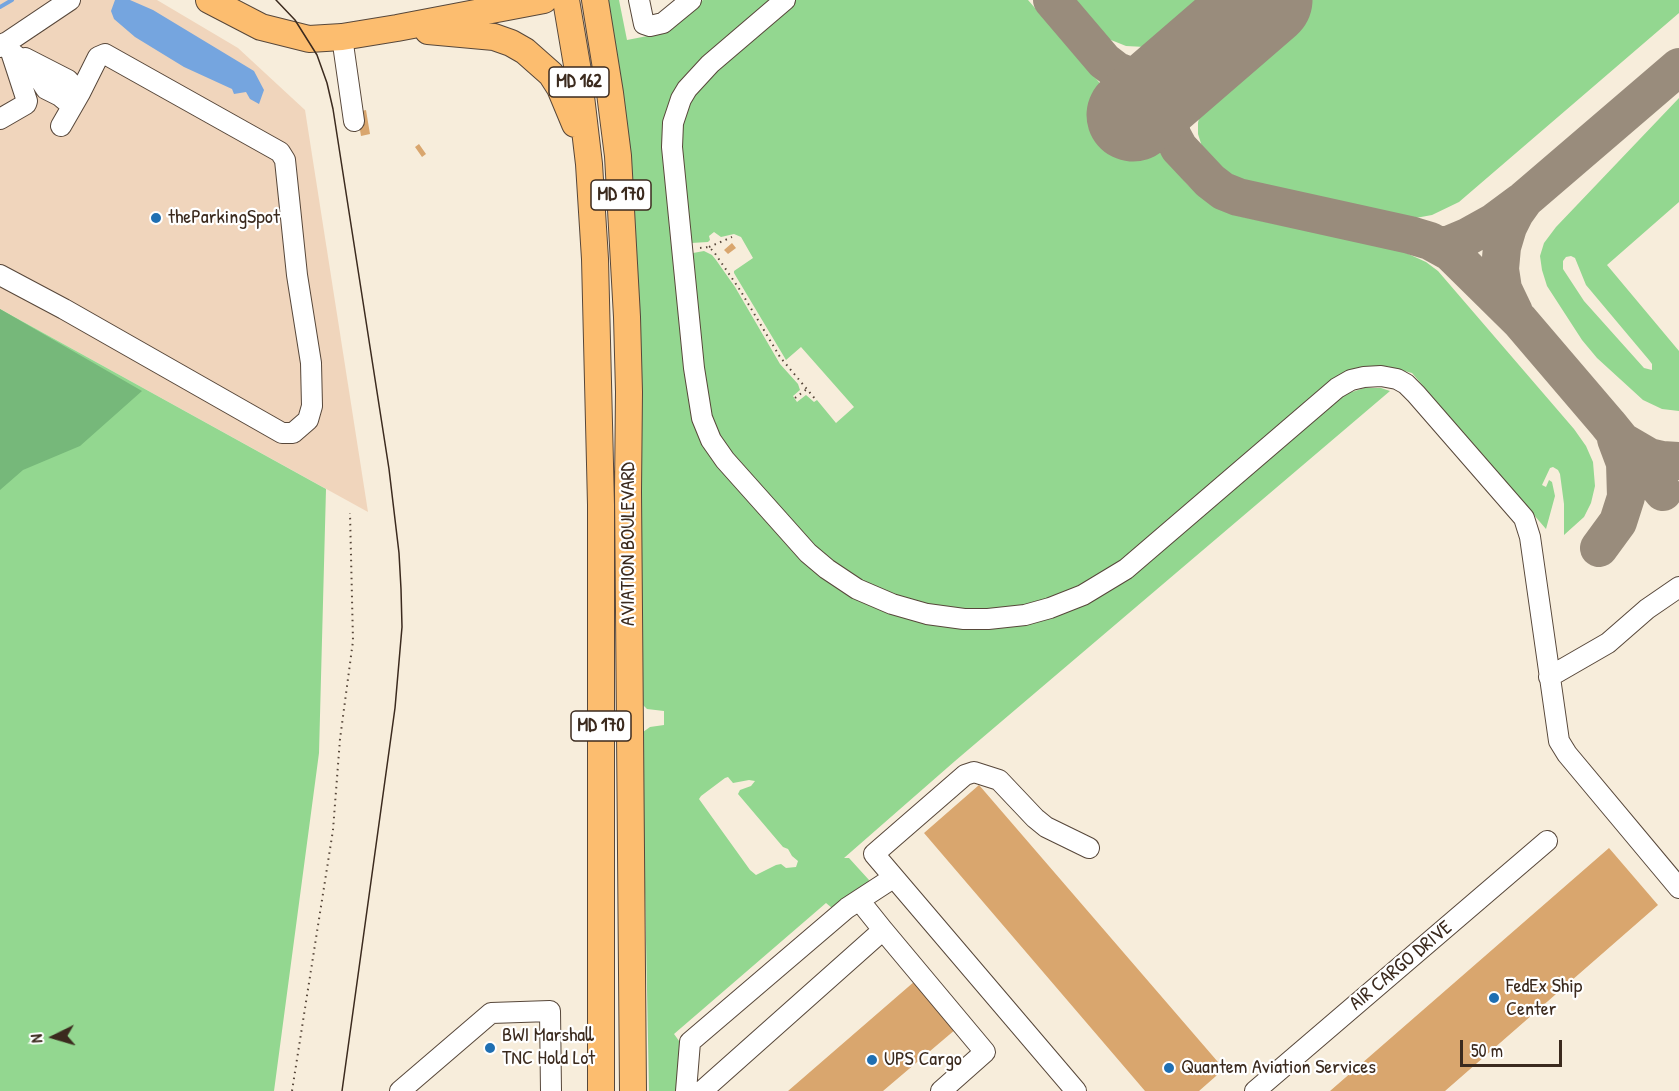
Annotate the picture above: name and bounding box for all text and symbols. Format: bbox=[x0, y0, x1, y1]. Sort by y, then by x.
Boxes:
road number: MD 162 bbox=[549, 67, 609, 97]
road number: MD 170 bbox=[591, 180, 651, 210]
place label: theParkingSpot bbox=[168, 206, 280, 230]
marker: theParkingSpot bbox=[149, 211, 163, 225]
street label: AVIATION BOULEVARD bbox=[617, 462, 641, 626]
road number: MD 170 bbox=[571, 711, 631, 741]
street label: AIR CARGO DRIVE bbox=[1345, 916, 1457, 1016]
place label: FedEx Ship Center bbox=[1506, 975, 1582, 1022]
marker: FedEx Ship Center bbox=[1487, 991, 1501, 1005]
north arrow bbox=[24, 1007, 84, 1067]
place label: BWI Marshall TNC Hold Lot bbox=[502, 1024, 595, 1071]
scale bar bbox=[1463, 1028, 1565, 1066]
text: N bbox=[25, 1033, 47, 1044]
text: 50 m bbox=[1471, 1038, 1503, 1063]
marker: BWI Marshall TNC Hold Lot bbox=[483, 1041, 497, 1055]
place label: UPS Cargo bbox=[884, 1048, 962, 1072]
marker: UPS Cargo bbox=[865, 1053, 879, 1067]
place label: Quantem Aviation Services bbox=[1181, 1056, 1376, 1080]
marker: Quantem Aviation Services bbox=[1162, 1061, 1176, 1075]

